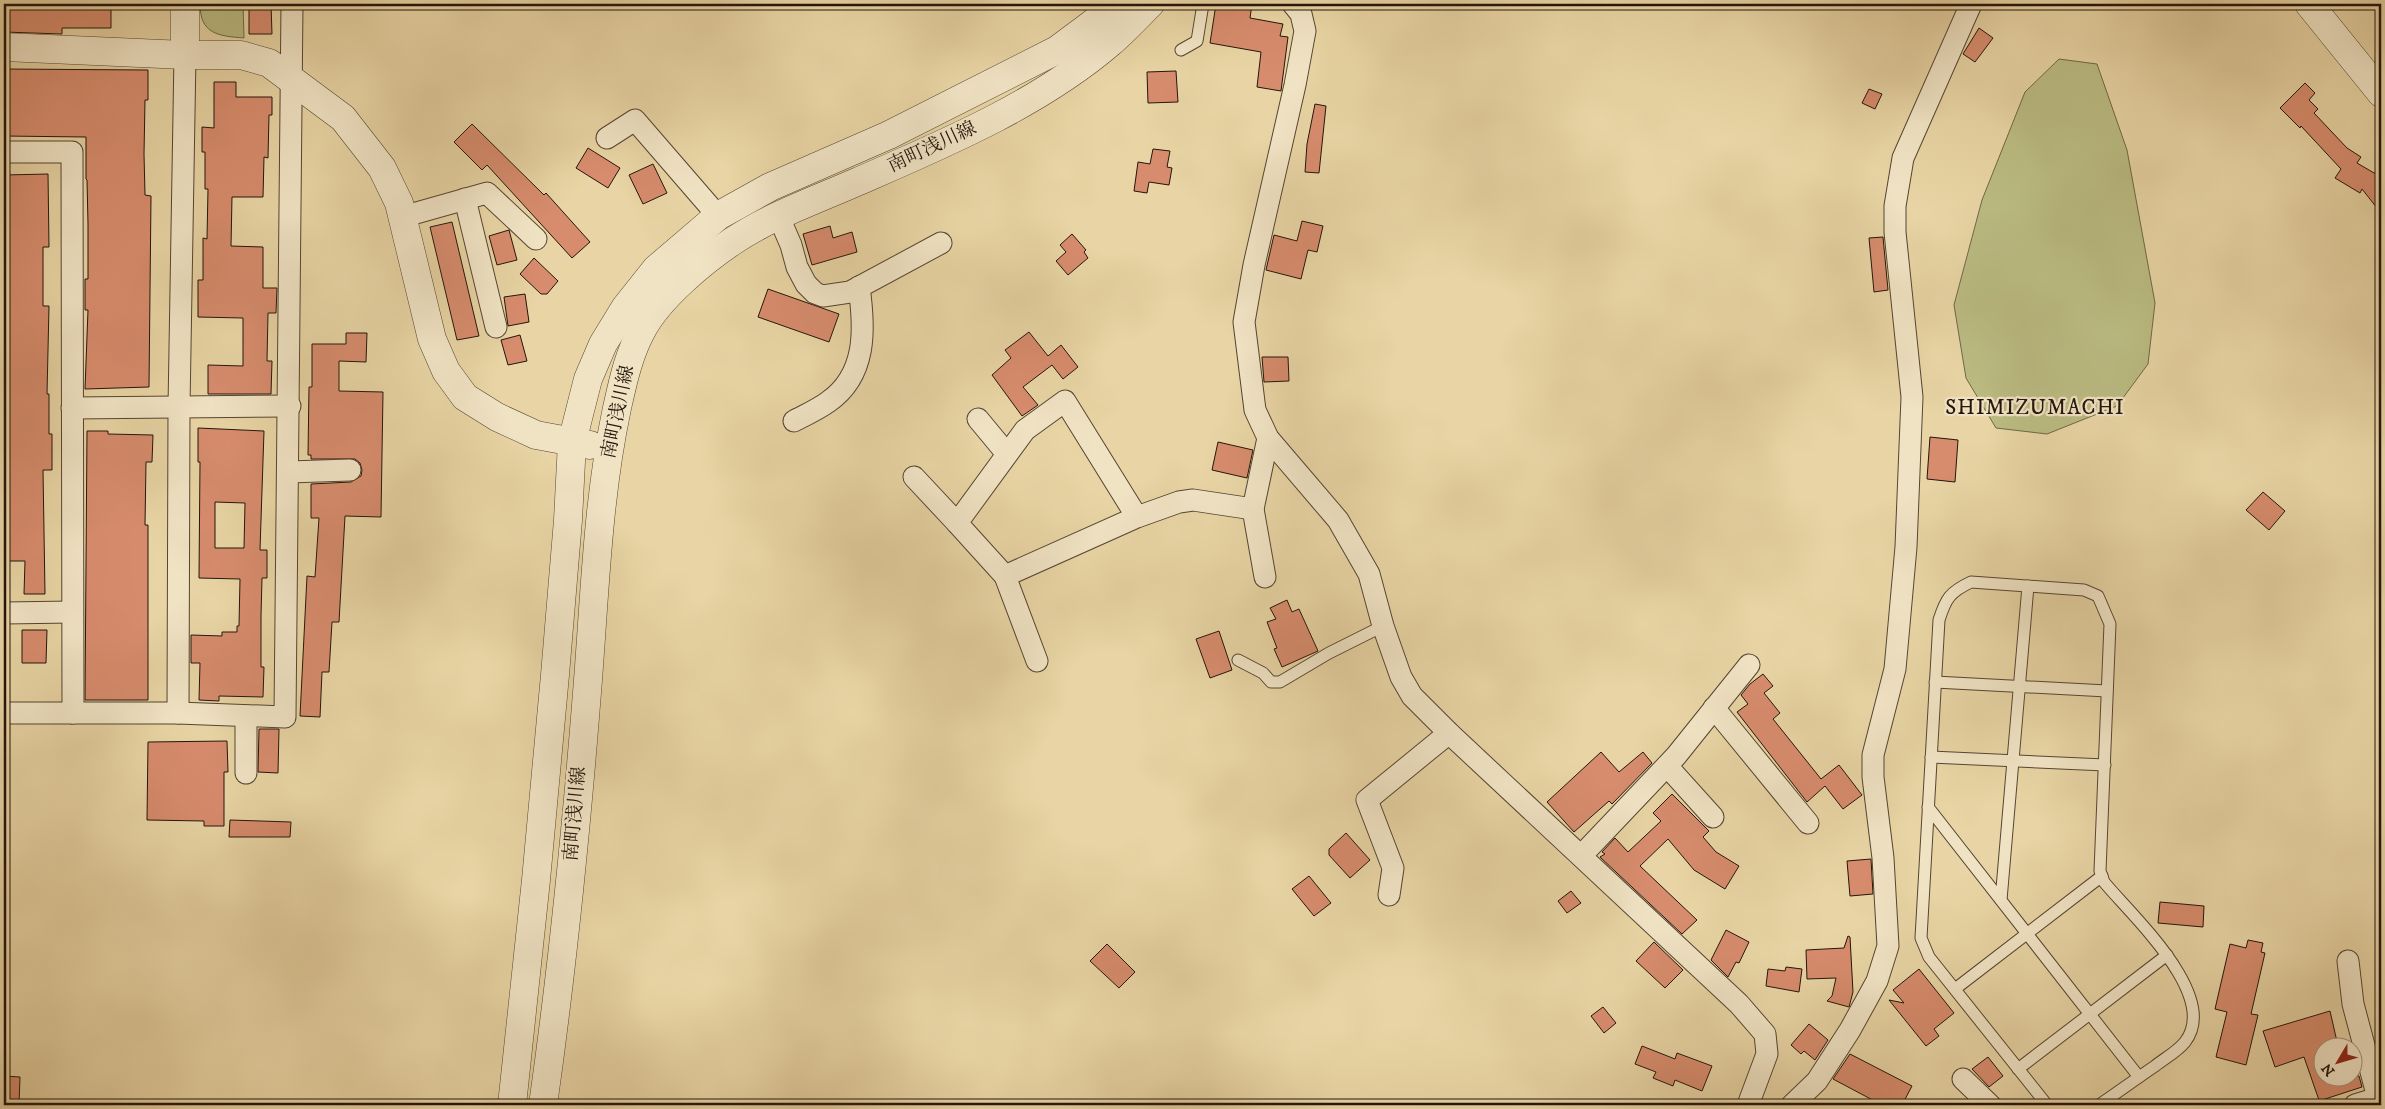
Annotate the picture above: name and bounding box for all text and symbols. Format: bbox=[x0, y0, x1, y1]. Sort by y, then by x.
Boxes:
street label: 南町浅川線 bbox=[884, 116, 980, 178]
street label: 南町浅川線 bbox=[597, 363, 639, 461]
district label: SHIMIZUMACHI bbox=[1945, 395, 2125, 421]
street label: 南町浅川線 bbox=[559, 766, 591, 862]
north arrow bbox=[2312, 1036, 2362, 1086]
text: N bbox=[2318, 1059, 2339, 1079]

